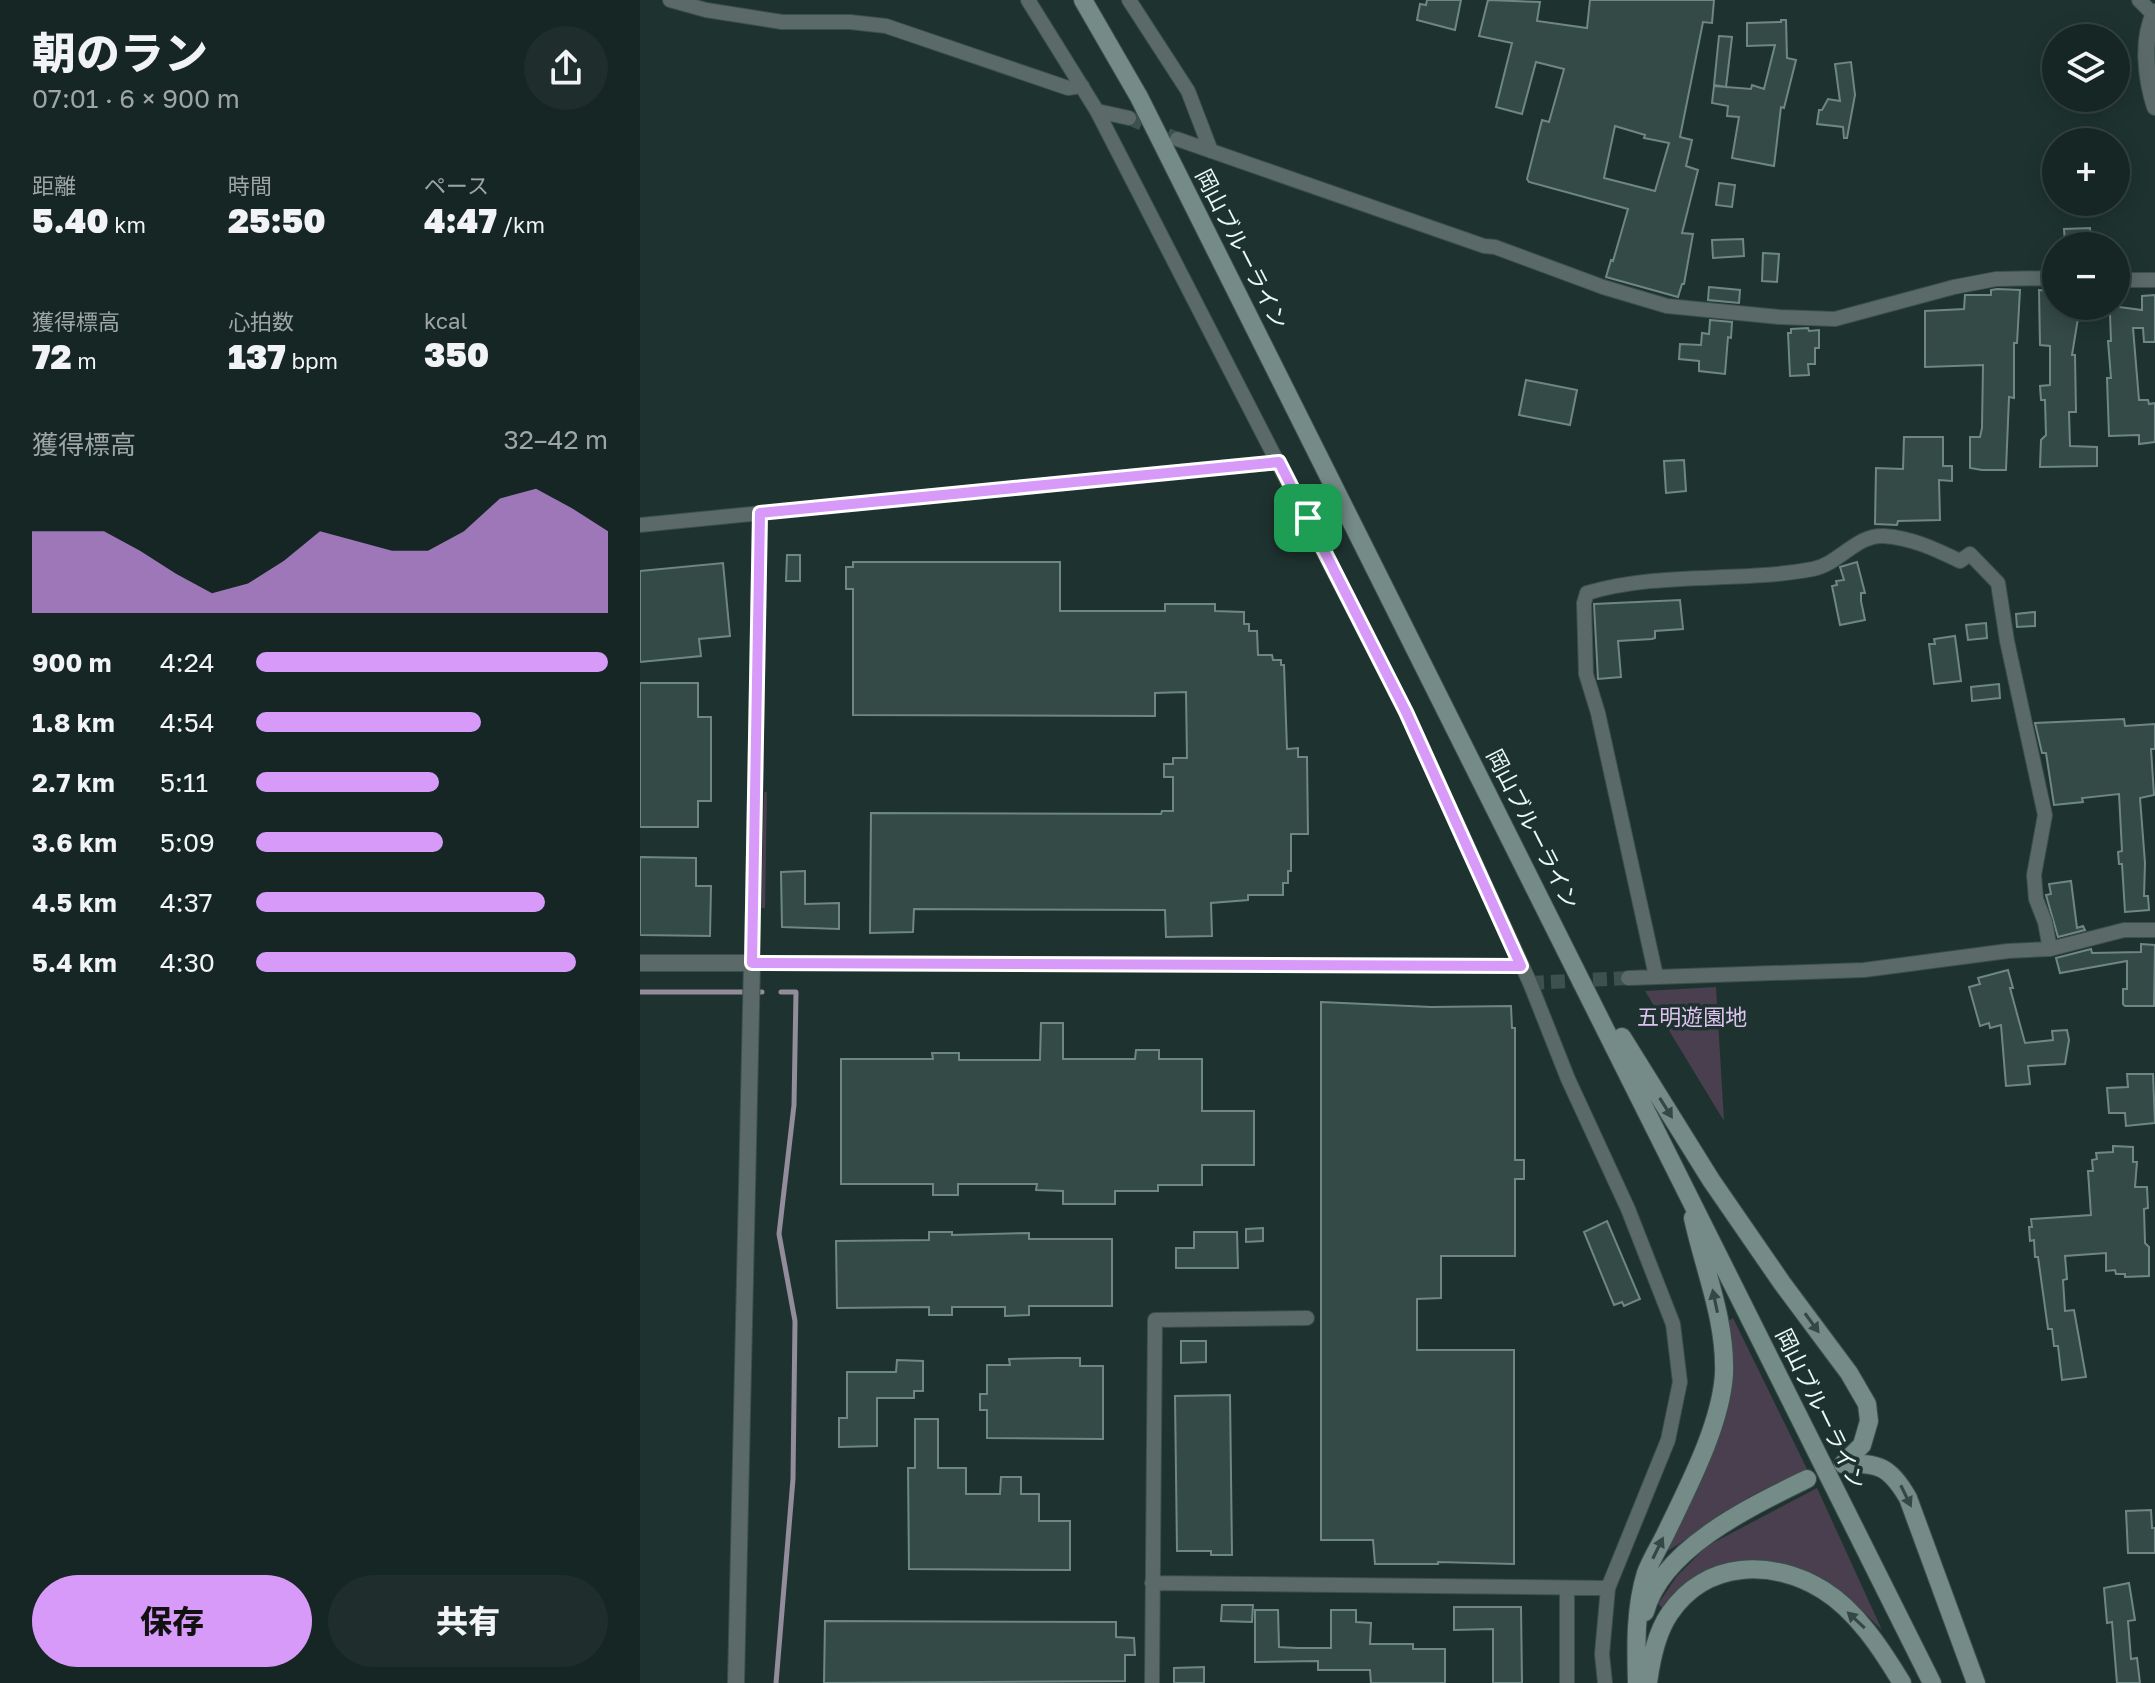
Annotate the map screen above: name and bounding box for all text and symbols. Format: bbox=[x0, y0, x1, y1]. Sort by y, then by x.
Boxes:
map controls bbox=[2042, 24, 2130, 320]
button: layers bbox=[2042, 24, 2130, 112]
text: 朝のラン bbox=[32, 26, 208, 79]
button: share bbox=[524, 26, 608, 110]
text: 07:01 · 6 × 900 m bbox=[32, 83, 240, 114]
button: + bbox=[2042, 128, 2130, 216]
street label: 岡山ブルーライン bbox=[1190, 164, 1294, 333]
text: 距離 bbox=[32, 172, 76, 199]
text: 時間 bbox=[228, 172, 272, 199]
text: ペース bbox=[424, 172, 489, 199]
text: 5.40 bbox=[32, 200, 109, 240]
text: 25:50 bbox=[228, 200, 326, 240]
text: 4:47 bbox=[424, 200, 497, 240]
text: km bbox=[109, 211, 146, 238]
text: /km bbox=[497, 211, 545, 238]
button: − bbox=[2042, 232, 2130, 320]
text: kcal bbox=[424, 307, 467, 334]
text: 獲得標高 bbox=[32, 308, 120, 335]
text: 心拍数 bbox=[228, 308, 294, 335]
text: 350 bbox=[424, 334, 489, 374]
text: 72 bbox=[32, 336, 72, 376]
text: 137 bbox=[228, 336, 286, 376]
text: m bbox=[72, 347, 97, 374]
text: bpm bbox=[286, 347, 338, 374]
text: 32–42 m bbox=[503, 424, 608, 455]
text: 獲得標高 bbox=[32, 429, 136, 460]
pin bbox=[1274, 484, 1342, 552]
icon: arrive bbox=[1286, 496, 1330, 540]
text: 900 m bbox=[32, 647, 112, 678]
text: 4:24 bbox=[160, 647, 215, 678]
text: 1.8 km bbox=[32, 707, 115, 738]
text: 4:54 bbox=[160, 707, 215, 738]
street label: 岡山ブルーライン bbox=[1481, 744, 1585, 913]
text: 2.7 km bbox=[32, 767, 115, 798]
text: 5:11 bbox=[160, 767, 208, 798]
text: 3.6 km bbox=[32, 827, 117, 858]
text: 5:09 bbox=[160, 827, 215, 858]
text: 4.5 km bbox=[32, 887, 117, 918]
text: 4:37 bbox=[160, 887, 213, 918]
text: 5.4 km bbox=[32, 947, 117, 978]
text: 4:30 bbox=[160, 947, 215, 978]
park label: 五明遊園地 bbox=[1637, 1003, 1747, 1030]
one-way arrow bbox=[1659, 1097, 1673, 1119]
one-way arrow bbox=[1708, 1289, 1721, 1314]
one-way arrow bbox=[1803, 1313, 1819, 1333]
street label: 岡山ブルーライン bbox=[1771, 1324, 1872, 1494]
one-way arrow bbox=[1899, 1485, 1913, 1508]
one-way arrow bbox=[1651, 1536, 1665, 1559]
button: 保存 bbox=[32, 1575, 312, 1667]
button: 共有 bbox=[328, 1575, 608, 1667]
one-way arrow bbox=[1847, 1612, 1866, 1630]

